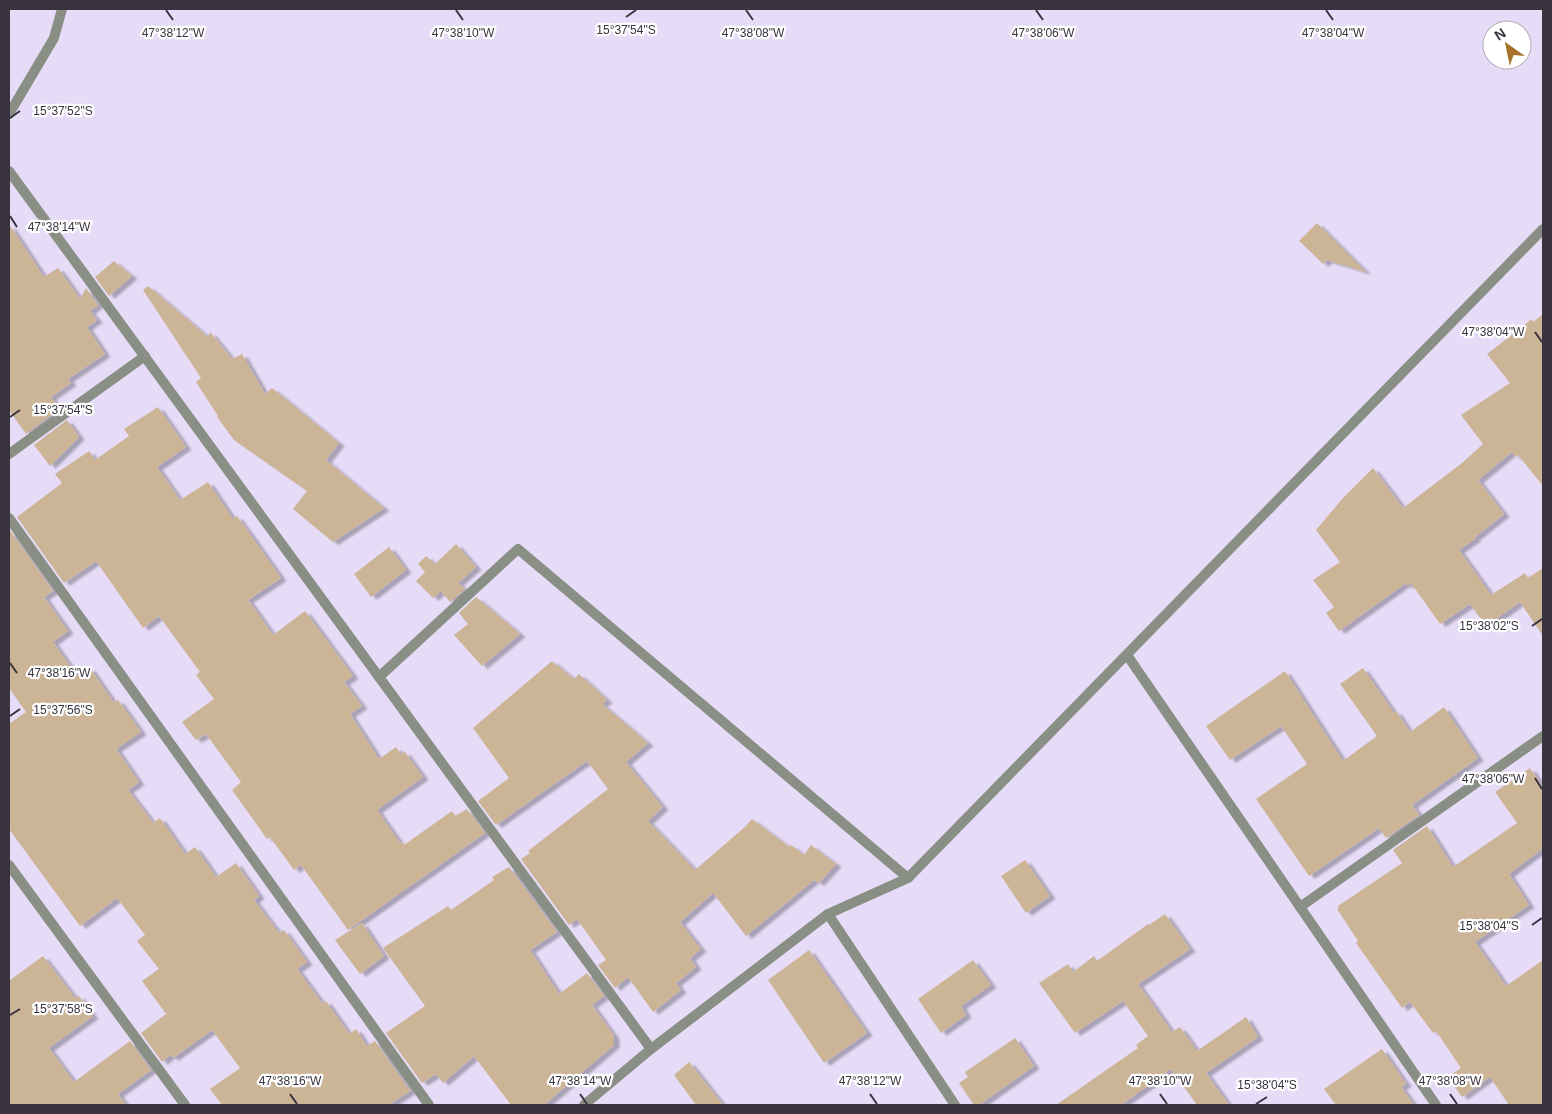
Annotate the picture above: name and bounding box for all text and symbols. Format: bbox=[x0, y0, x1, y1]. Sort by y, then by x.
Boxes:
north arrow bbox=[1482, 20, 1532, 70]
text: 15°37'54"S bbox=[596, 23, 656, 37]
text: N bbox=[1491, 25, 1509, 44]
text: 47°38'12"W bbox=[142, 26, 205, 40]
text: 47°38'10"W bbox=[432, 26, 495, 40]
text: 47°38'08"W bbox=[722, 26, 785, 40]
text: 47°38'06"W bbox=[1012, 26, 1075, 40]
text: 47°38'04"W bbox=[1302, 26, 1365, 40]
text: 15°37'52"S bbox=[33, 104, 93, 118]
text: 47°38'14"W bbox=[28, 220, 91, 234]
text: 47°38'04"W bbox=[1462, 325, 1525, 339]
text: 15°37'54"S bbox=[33, 403, 93, 417]
text: 15°38'02"S bbox=[1459, 619, 1519, 633]
text: 47°38'16"W bbox=[28, 666, 91, 680]
text: 15°37'56"S bbox=[33, 703, 93, 717]
text: 47°38'06"W bbox=[1462, 772, 1525, 786]
text: 15°38'04"S bbox=[1459, 919, 1519, 933]
text: 15°37'58"S bbox=[33, 1002, 93, 1016]
text: 47°38'16"W bbox=[259, 1074, 322, 1088]
text: 47°38'14"W bbox=[549, 1074, 612, 1088]
text: 47°38'12"W bbox=[839, 1074, 902, 1088]
text: 47°38'10"W bbox=[1129, 1074, 1192, 1088]
text: 47°38'08"W bbox=[1419, 1074, 1482, 1088]
text: 15°38'04"S bbox=[1237, 1078, 1297, 1092]

